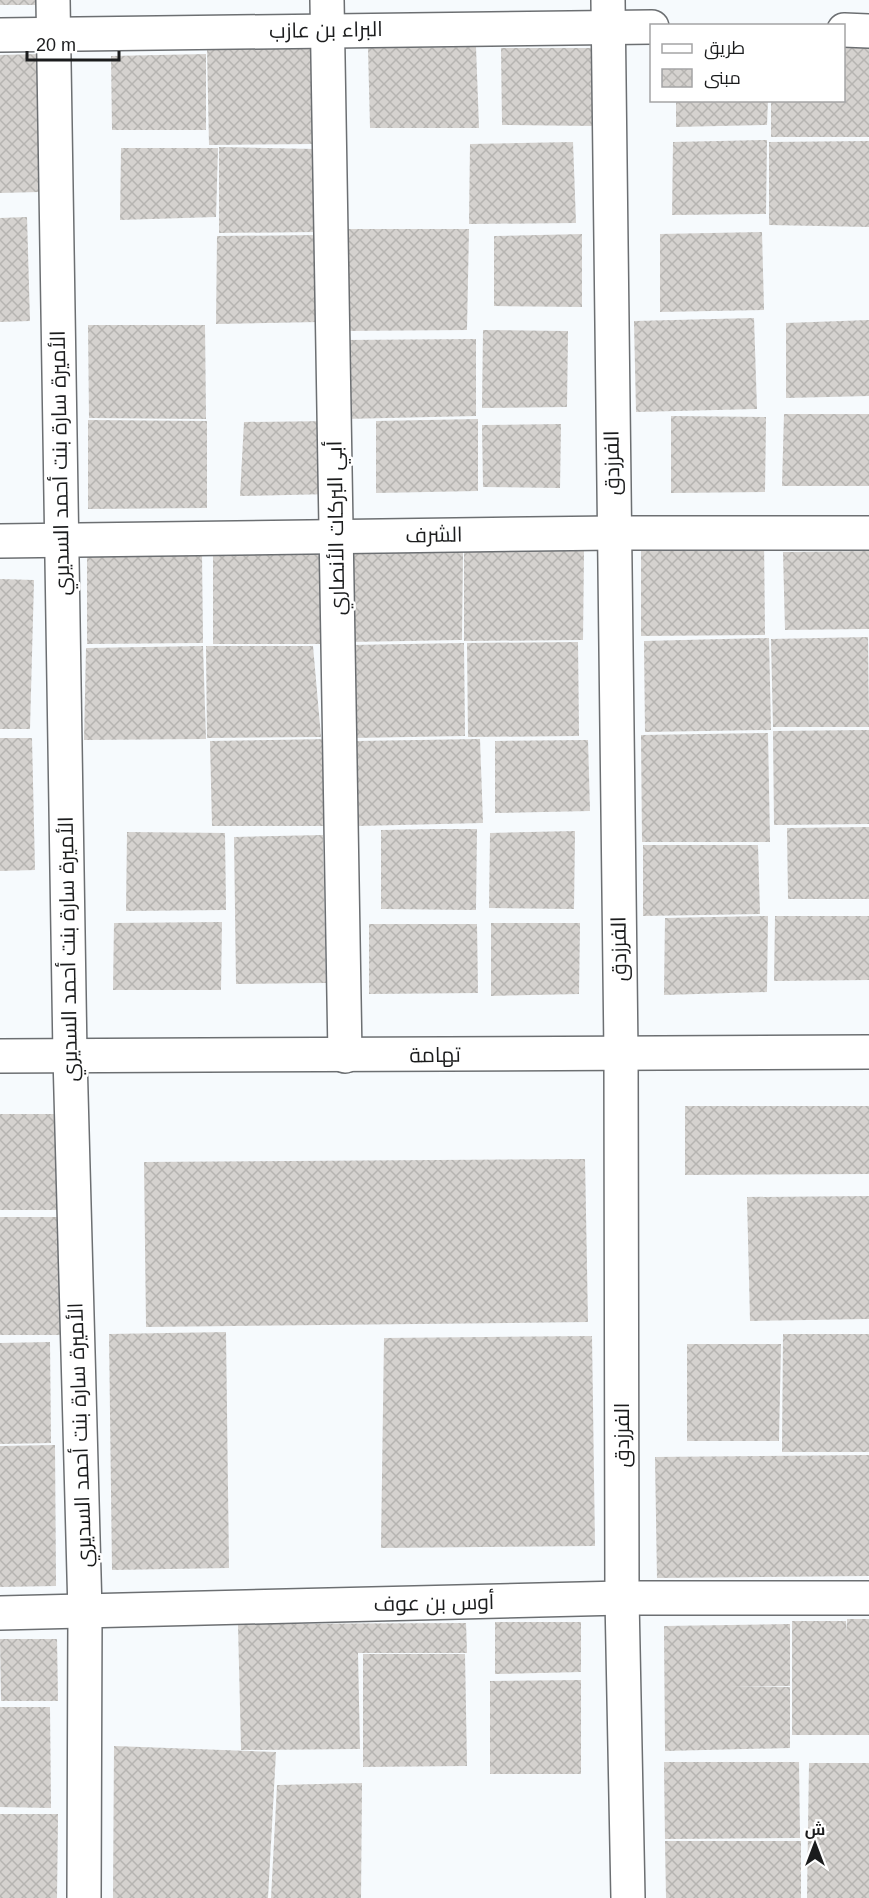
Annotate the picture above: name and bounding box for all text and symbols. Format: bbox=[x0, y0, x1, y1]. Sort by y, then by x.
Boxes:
street label: البراء بن عازب bbox=[269, 17, 383, 44]
scale bar bbox=[27, 24, 118, 62]
legend bbox=[650, 24, 845, 102]
text: 20 m bbox=[36, 35, 76, 55]
text: طريق bbox=[704, 38, 745, 60]
text: مبنى bbox=[704, 68, 741, 89]
street label: الأميرة سارة بنت أحمد السديري bbox=[45, 330, 78, 596]
street label: الفرزدق bbox=[599, 430, 626, 496]
street label: أبي البركات الأنصاري bbox=[321, 440, 354, 615]
street label: الشرف bbox=[405, 523, 463, 547]
street label: الأميرة سارة بنت أحمد السديري bbox=[53, 816, 86, 1082]
street label: الفرزدق bbox=[606, 916, 633, 982]
street label: تهامة bbox=[409, 1043, 461, 1068]
street label: الأميرة سارة بنت أحمد السديري bbox=[62, 1302, 101, 1568]
street label: الفرزدق bbox=[610, 1403, 635, 1467]
street label: أوس بن عوف bbox=[373, 1589, 495, 1617]
north arrow bbox=[785, 1814, 845, 1874]
text: ش bbox=[805, 1821, 825, 1839]

